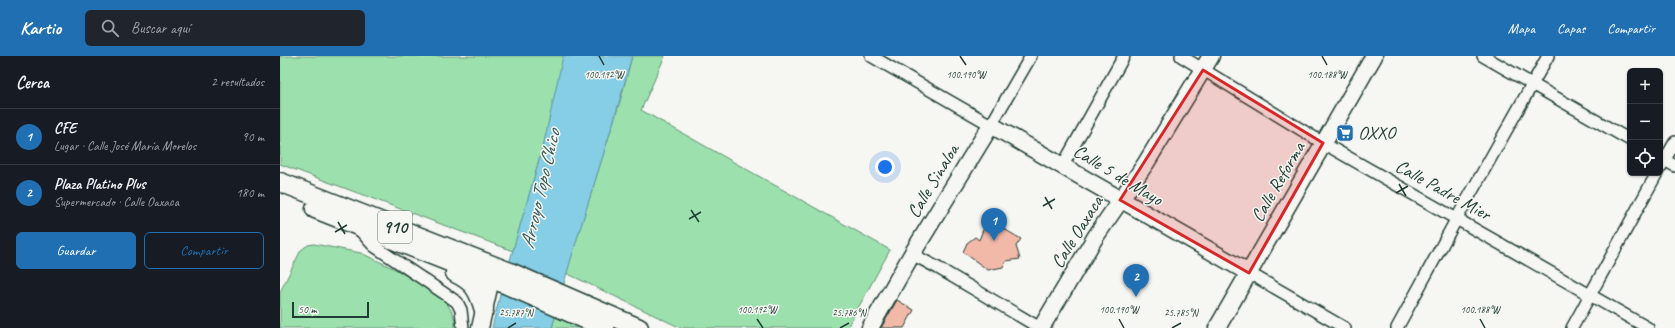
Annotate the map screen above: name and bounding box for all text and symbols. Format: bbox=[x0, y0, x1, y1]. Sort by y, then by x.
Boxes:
search box bbox=[85, 10, 365, 46]
text: Kartio bbox=[20, 16, 61, 40]
icon: search bbox=[99, 17, 121, 39]
text: Buscar aquí bbox=[131, 19, 190, 38]
text: Mapa bbox=[1508, 20, 1535, 37]
text: Capas bbox=[1557, 20, 1585, 37]
text: Compartir bbox=[1607, 20, 1655, 37]
text: 100.192°W bbox=[584, 68, 625, 81]
text: 100.190°W bbox=[946, 68, 987, 81]
text: 100.188°W bbox=[1307, 68, 1348, 81]
map controls bbox=[1627, 68, 1663, 176]
button: + bbox=[1627, 68, 1663, 104]
text: Cerca bbox=[16, 72, 49, 93]
text: 2 resultados bbox=[211, 74, 264, 90]
button: − bbox=[1627, 104, 1663, 140]
text: CFE bbox=[54, 119, 76, 138]
place label: OXXO bbox=[1358, 121, 1397, 145]
supermarket icon: OXXO bbox=[1335, 123, 1355, 143]
water label: Arroyo Topo Chico bbox=[514, 124, 566, 251]
text: 1 bbox=[26, 129, 32, 145]
text: 90 m bbox=[242, 129, 264, 145]
street label: Calle Reforma bbox=[1245, 137, 1311, 226]
text: Lugar · Calle José María Morelos bbox=[54, 138, 196, 154]
street label: Calle Sinaloa bbox=[902, 138, 965, 222]
street label: Calle 5 de Mayo bbox=[1069, 139, 1168, 212]
button: locate bbox=[1627, 140, 1663, 176]
street label: Calle Padre Mier bbox=[1391, 154, 1496, 227]
your location bbox=[875, 157, 895, 177]
text: Plaza Platino Plus bbox=[54, 175, 146, 194]
text: 2 bbox=[26, 185, 32, 201]
text: 180 m bbox=[236, 185, 264, 201]
street label: Calle Oaxaca bbox=[1045, 190, 1109, 273]
text: Supermercado · Calle Oaxaca bbox=[54, 194, 179, 210]
pin: 1 bbox=[981, 208, 1007, 241]
road number: 910 bbox=[378, 211, 412, 243]
button: Guardar bbox=[16, 232, 136, 269]
button: Compartir bbox=[144, 232, 264, 269]
pin: 2 bbox=[1123, 264, 1149, 297]
scale bar bbox=[292, 300, 369, 319]
text: 50 m bbox=[298, 302, 317, 316]
text: 100.192°W bbox=[737, 303, 778, 316]
text: 100.190°W bbox=[1099, 303, 1140, 316]
text: 100.188°W bbox=[1460, 303, 1501, 316]
text: 25.787°N bbox=[499, 306, 535, 319]
text: 25.786°N bbox=[832, 306, 868, 319]
text: 25.785°N bbox=[1164, 306, 1200, 319]

